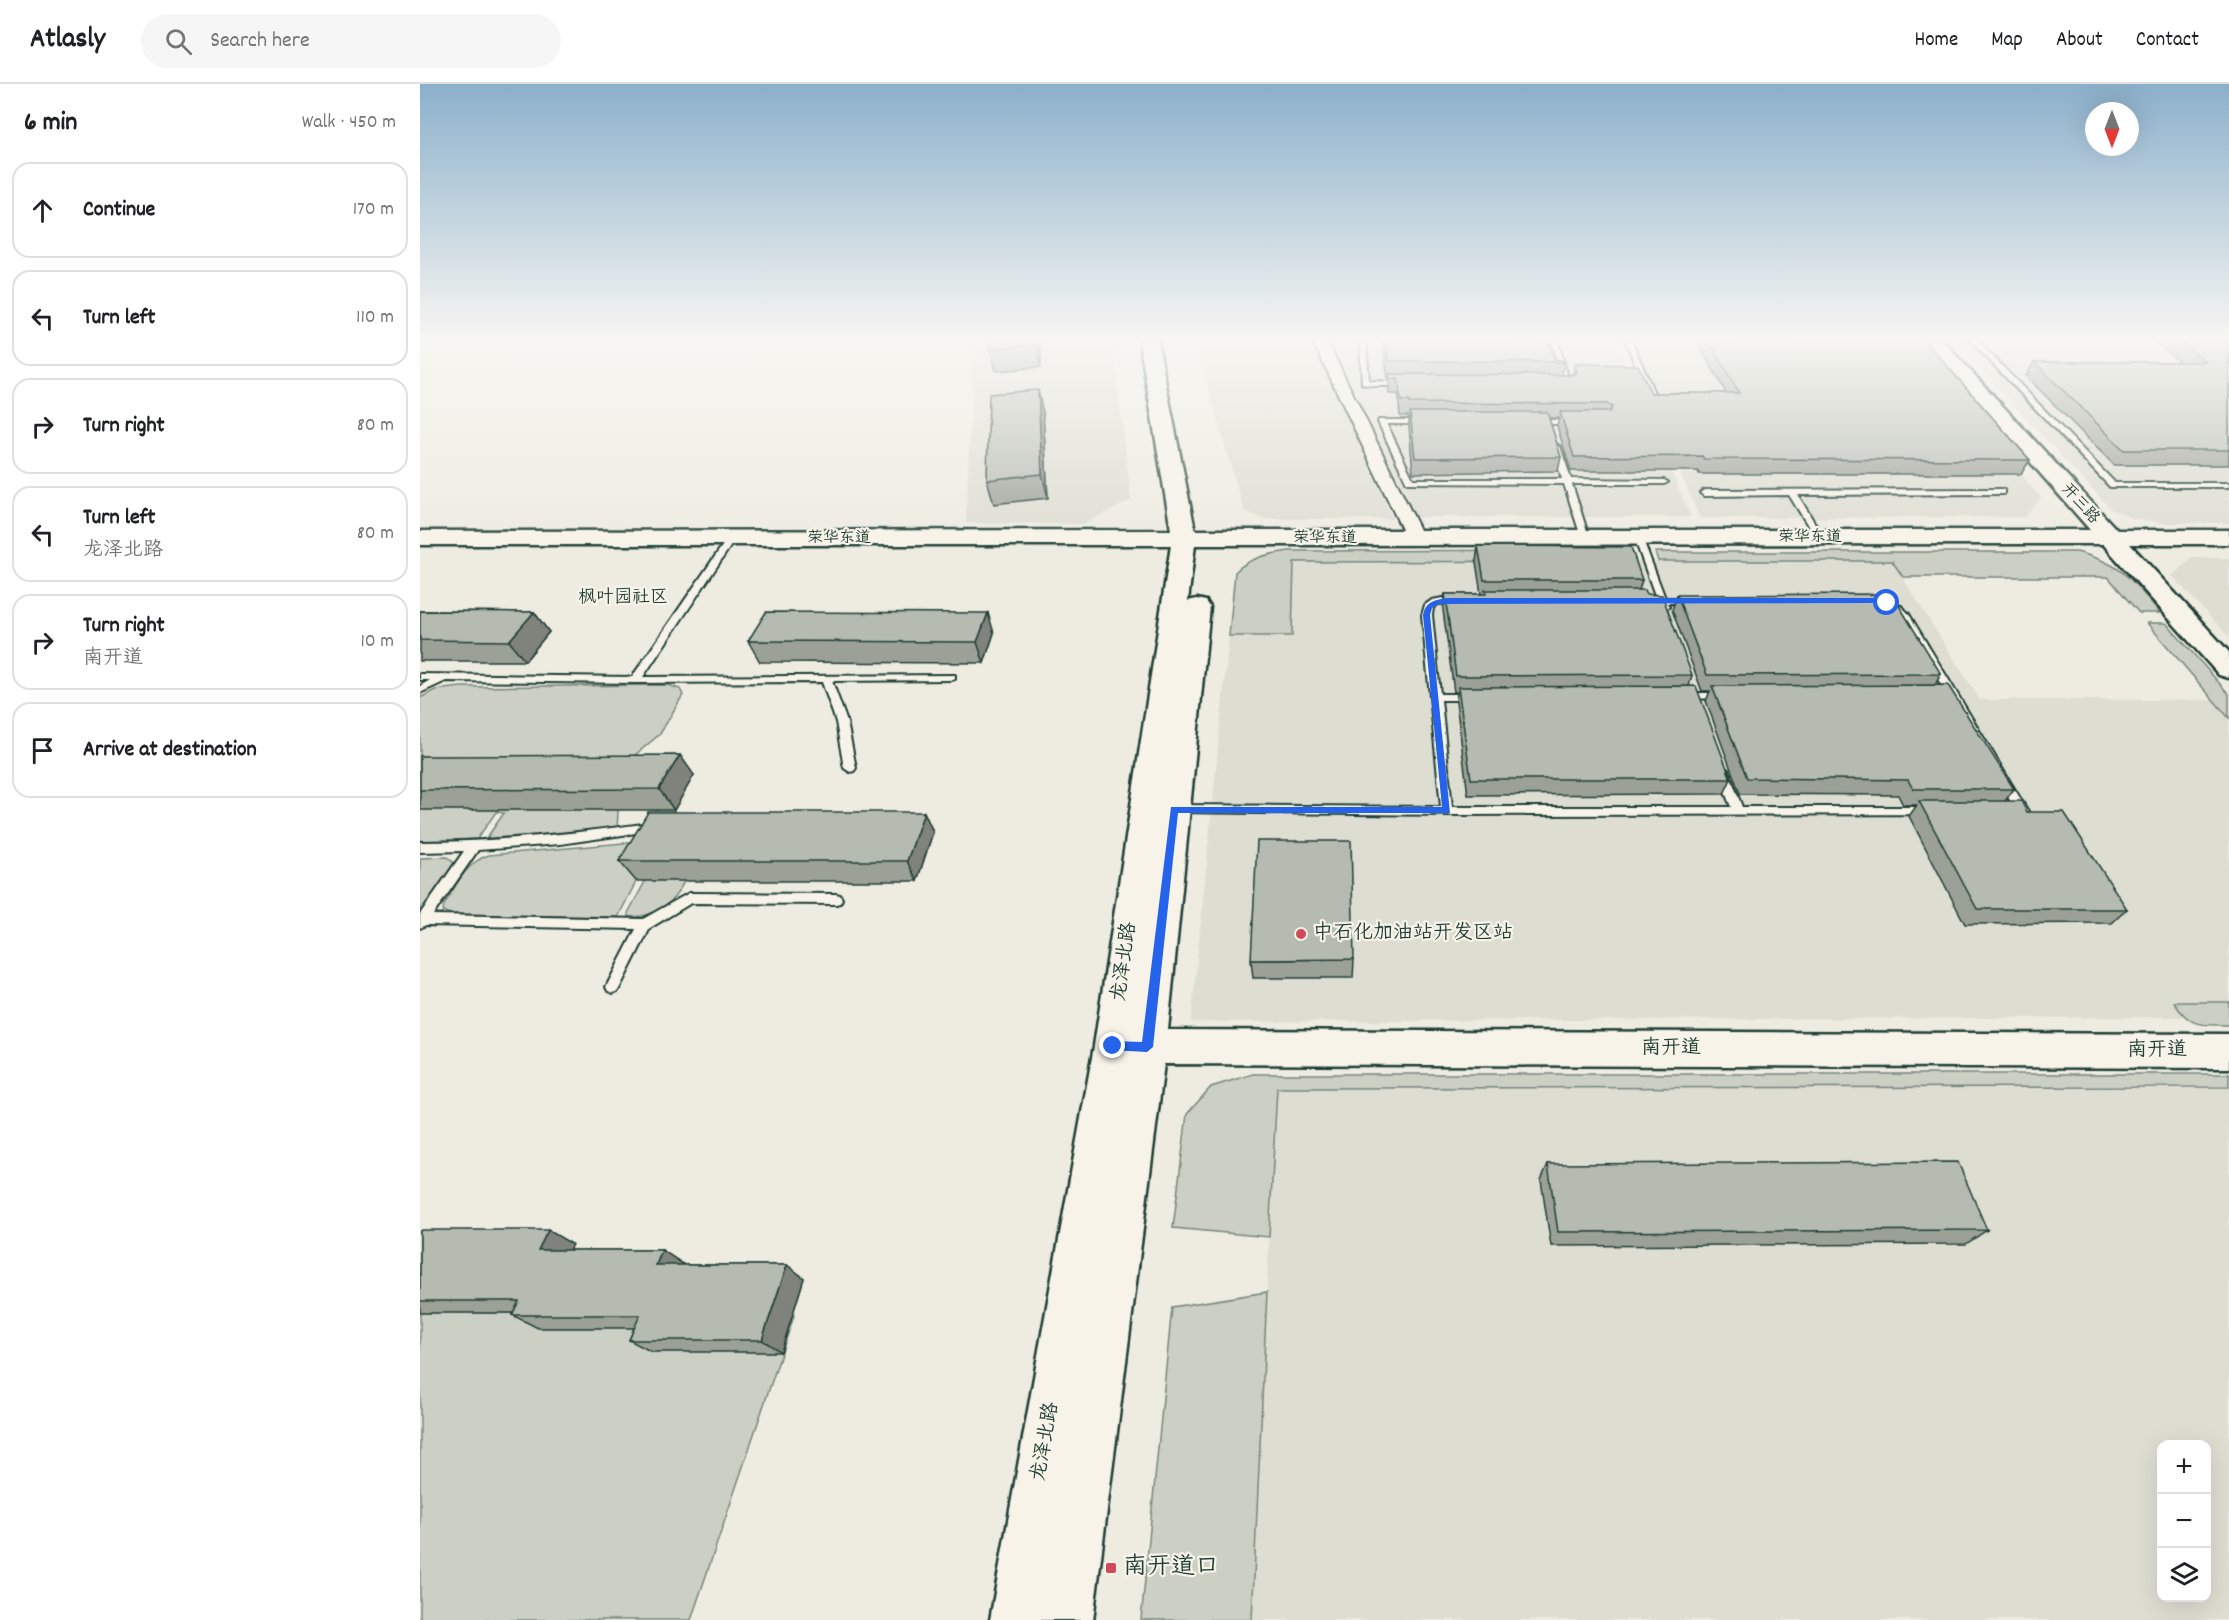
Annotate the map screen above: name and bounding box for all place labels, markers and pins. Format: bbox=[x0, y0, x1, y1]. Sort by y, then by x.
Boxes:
place label: 中石化加油站开发区站 bbox=[1313, 920, 1513, 948]
marker: 中石化加油站开发区站 bbox=[1294, 927, 1308, 941]
place label: 南开道口 bbox=[1123, 1551, 1219, 1585]
marker: 南开道口 bbox=[1104, 1561, 1118, 1575]

